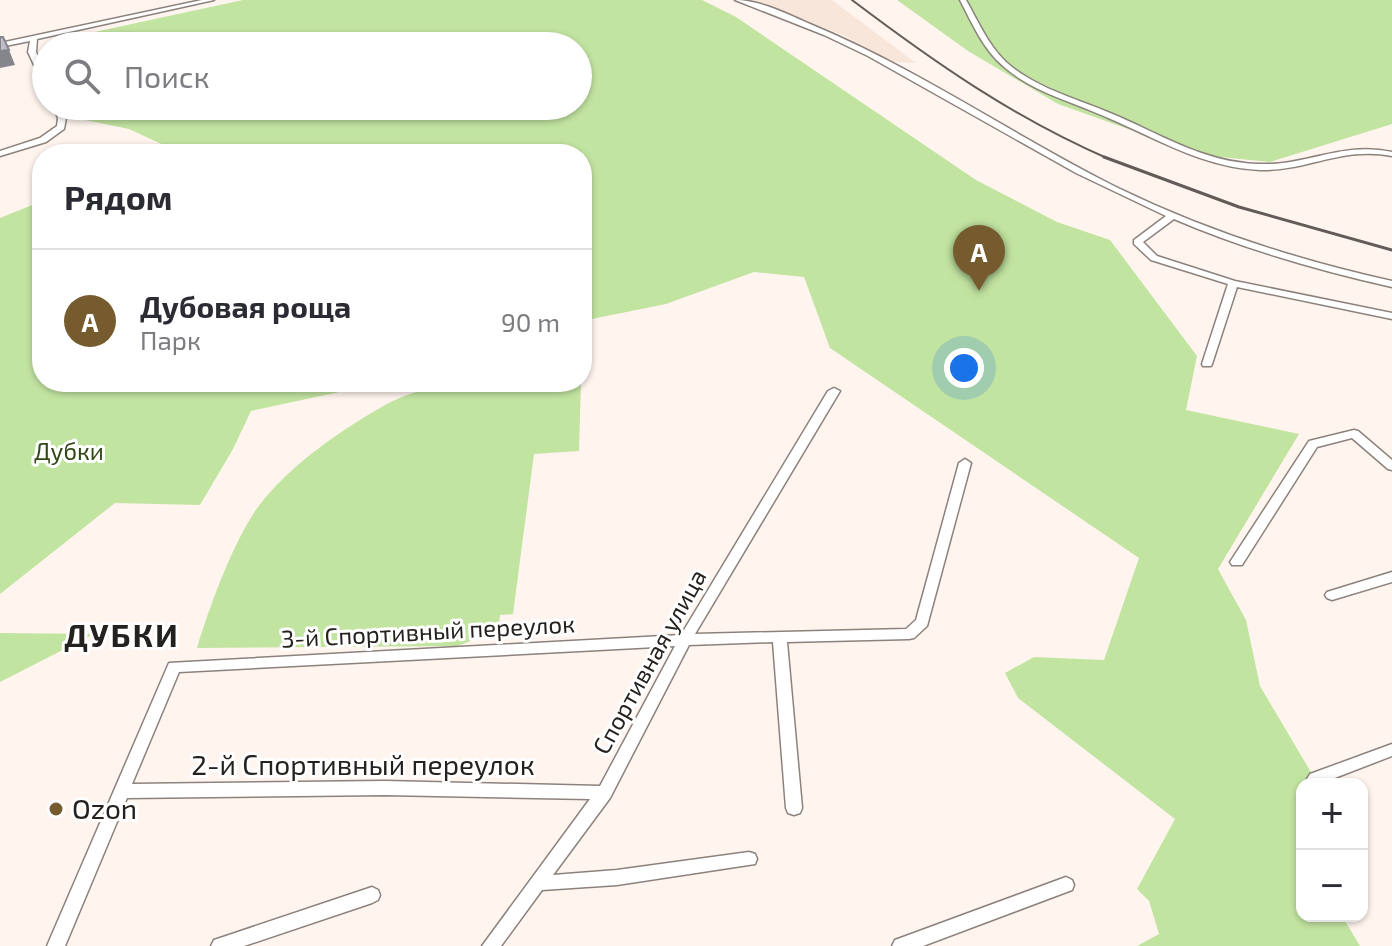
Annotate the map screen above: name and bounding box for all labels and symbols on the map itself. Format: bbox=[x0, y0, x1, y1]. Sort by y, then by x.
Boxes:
pin: A bbox=[953, 225, 1005, 291]
your location bbox=[944, 348, 984, 388]
park label: Дубки bbox=[34, 436, 104, 466]
street label: Спортивная улица bbox=[586, 564, 712, 759]
street label: 3-й Спортивный переулок bbox=[280, 608, 576, 654]
district label: ДУБКИ bbox=[64, 615, 180, 653]
street label: 2-й Спортивный переулок bbox=[191, 747, 535, 781]
place label: Ozon bbox=[72, 791, 137, 825]
marker: Ozon bbox=[47, 800, 65, 818]

